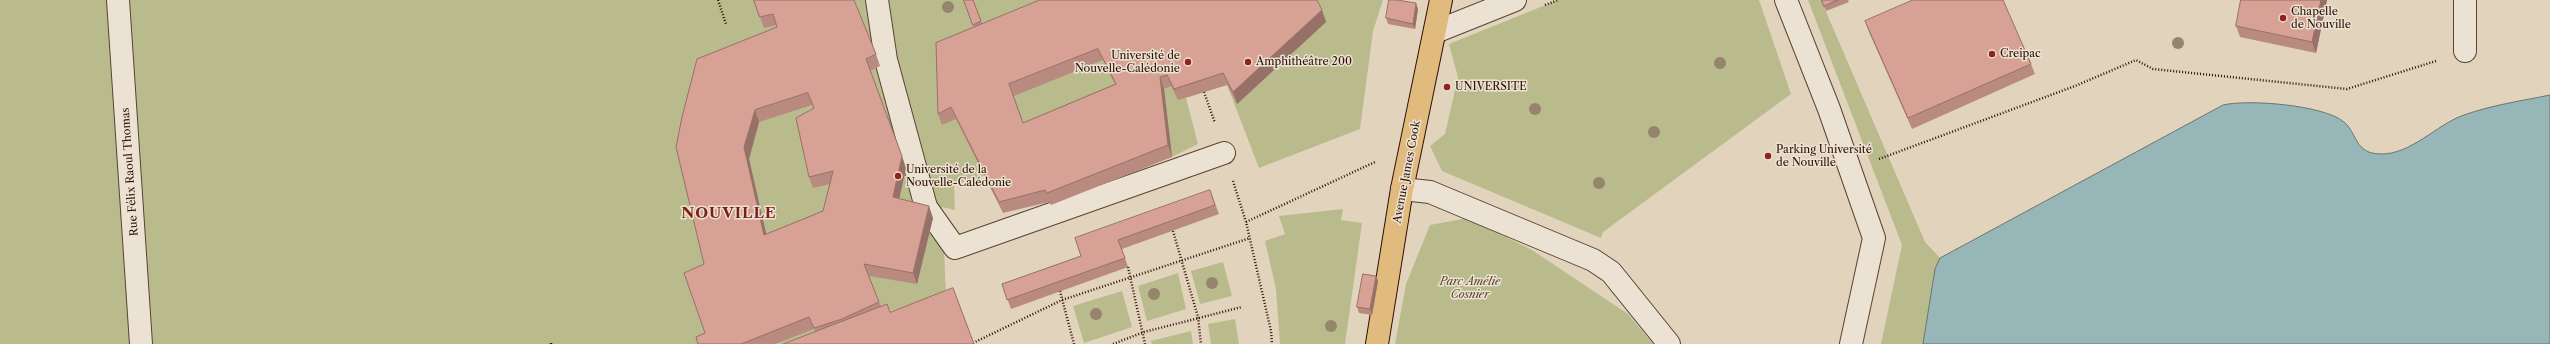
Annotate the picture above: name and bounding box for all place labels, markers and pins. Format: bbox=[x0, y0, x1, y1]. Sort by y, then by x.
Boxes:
place label: Chapelle de Nouville bbox=[2291, 5, 2351, 31]
marker: Chapelle de Nouville bbox=[2278, 13, 2288, 23]
place label: Creipac bbox=[2000, 47, 2041, 61]
place label: Université de Nouvelle-Calédonie bbox=[1075, 49, 1180, 75]
marker: Creipac bbox=[1987, 49, 1997, 59]
place label: Amphithéâtre 200 bbox=[1256, 55, 1352, 69]
marker: Université de Nouvelle-Calédonie bbox=[1183, 57, 1193, 67]
marker: Amphithéâtre 200 bbox=[1243, 57, 1253, 67]
place label: UNIVERSITE bbox=[1455, 80, 1527, 94]
marker: UNIVERSITE bbox=[1442, 82, 1452, 92]
place label: Parking Université de Nouville bbox=[1776, 143, 1872, 169]
marker: Parking Université de Nouville bbox=[1763, 151, 1773, 161]
place label: Université de la Nouvelle-Calédonie bbox=[906, 163, 1011, 189]
marker: Université de la Nouvelle-Calédonie bbox=[893, 171, 903, 181]

